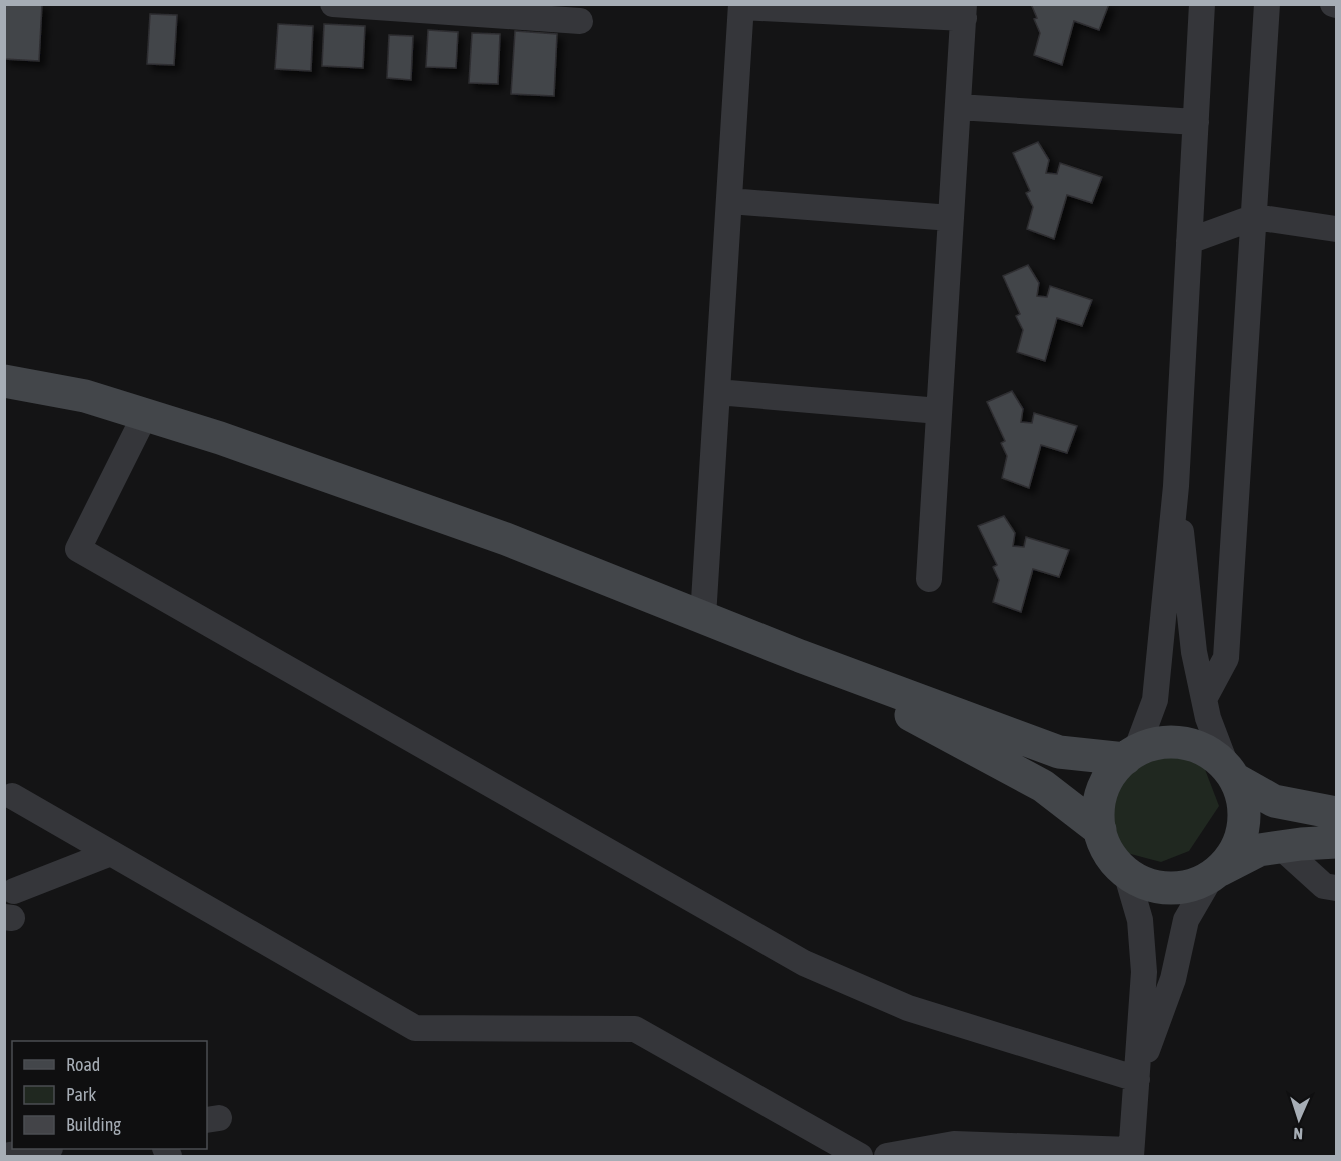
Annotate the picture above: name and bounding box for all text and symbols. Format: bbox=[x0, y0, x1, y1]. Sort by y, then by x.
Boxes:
legend bbox=[12, 1041, 207, 1149]
text: Road bbox=[66, 1054, 100, 1075]
text: Park bbox=[66, 1084, 96, 1105]
north arrow bbox=[1269, 1089, 1329, 1149]
text: Building bbox=[66, 1114, 121, 1135]
text: N bbox=[1293, 1125, 1303, 1143]

